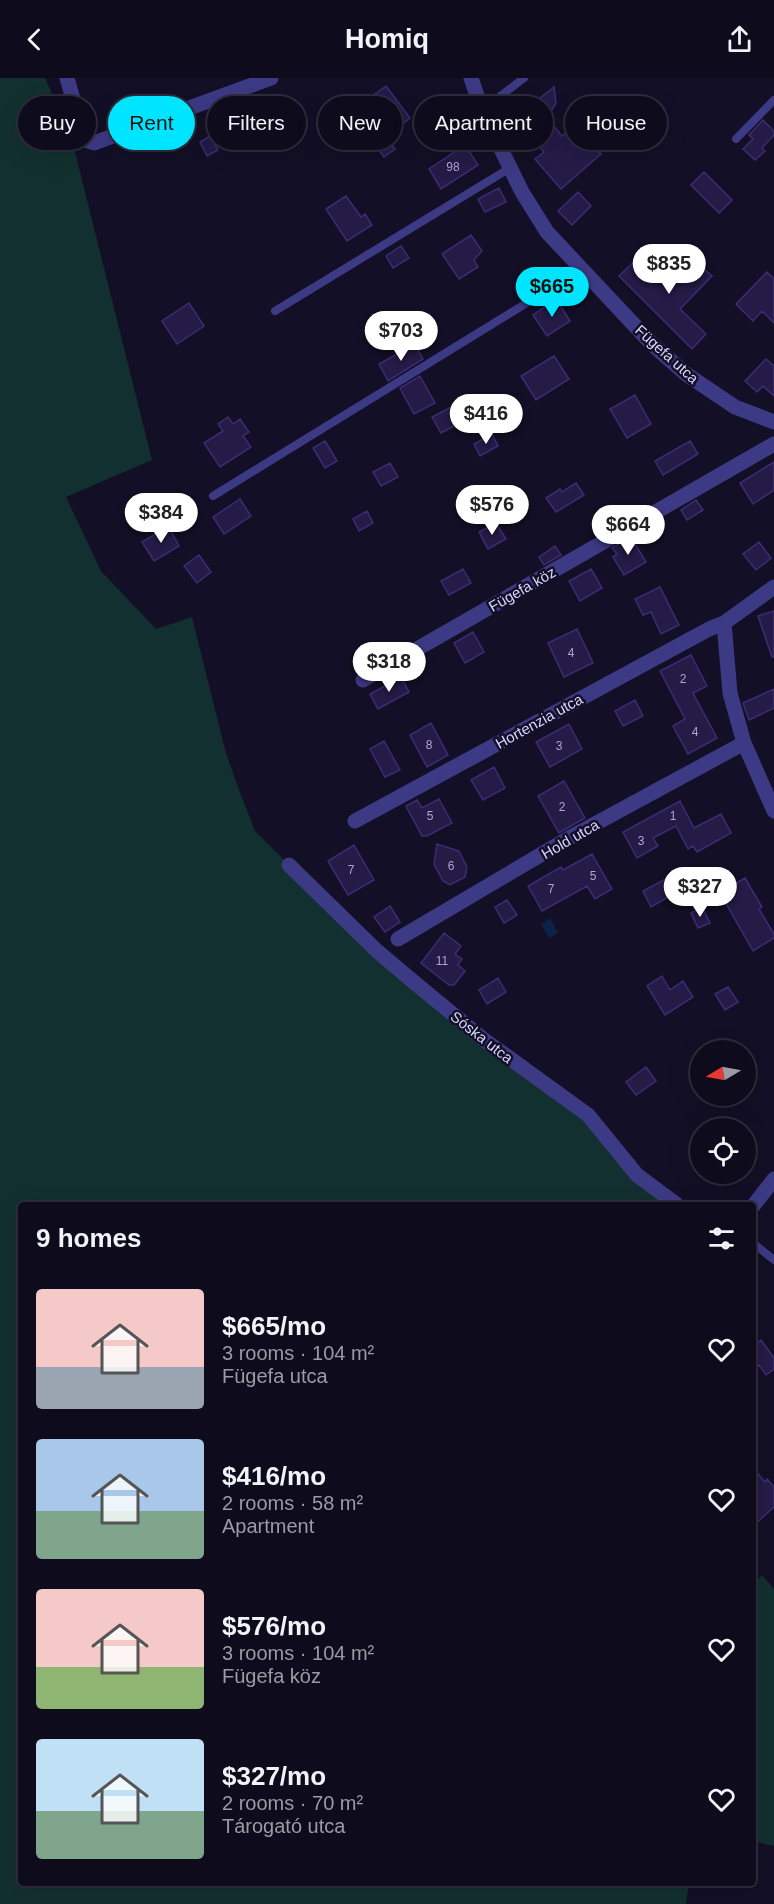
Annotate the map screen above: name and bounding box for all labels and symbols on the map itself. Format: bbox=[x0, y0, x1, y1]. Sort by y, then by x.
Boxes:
house number: 98 bbox=[446, 160, 460, 174]
pin: $835 bbox=[633, 244, 705, 295]
pin: $665 bbox=[516, 267, 588, 318]
pin: $703 bbox=[365, 311, 437, 362]
street label: Fügefa utca bbox=[632, 321, 703, 387]
pin: $416 bbox=[450, 394, 522, 445]
pin: $576 bbox=[456, 485, 528, 536]
pin: $384 bbox=[125, 493, 197, 544]
pin: $664 bbox=[592, 505, 664, 556]
street label: Fügefa köz bbox=[486, 563, 558, 615]
pin: $318 bbox=[353, 642, 425, 693]
house number: 4 bbox=[568, 646, 575, 660]
house number: 2 bbox=[680, 672, 687, 686]
street label: Hortenzia utca bbox=[493, 690, 586, 752]
house number: 4 bbox=[692, 725, 699, 739]
house number: 8 bbox=[426, 738, 433, 752]
house number: 3 bbox=[556, 739, 563, 753]
house number: 2 bbox=[559, 800, 566, 814]
house number: 5 bbox=[427, 809, 434, 823]
house number: 1 bbox=[670, 809, 677, 823]
street label: Hold utca bbox=[538, 815, 602, 862]
house number: 3 bbox=[638, 834, 645, 848]
house number: 6 bbox=[448, 859, 455, 873]
house number: 7 bbox=[348, 863, 355, 877]
pin: $327 bbox=[664, 867, 736, 918]
house number: 5 bbox=[590, 869, 597, 883]
house number: 7 bbox=[548, 882, 555, 896]
house number: 11 bbox=[436, 954, 449, 968]
street label: Sóska utca bbox=[448, 1007, 517, 1067]
north arrow bbox=[690, 1040, 756, 1106]

